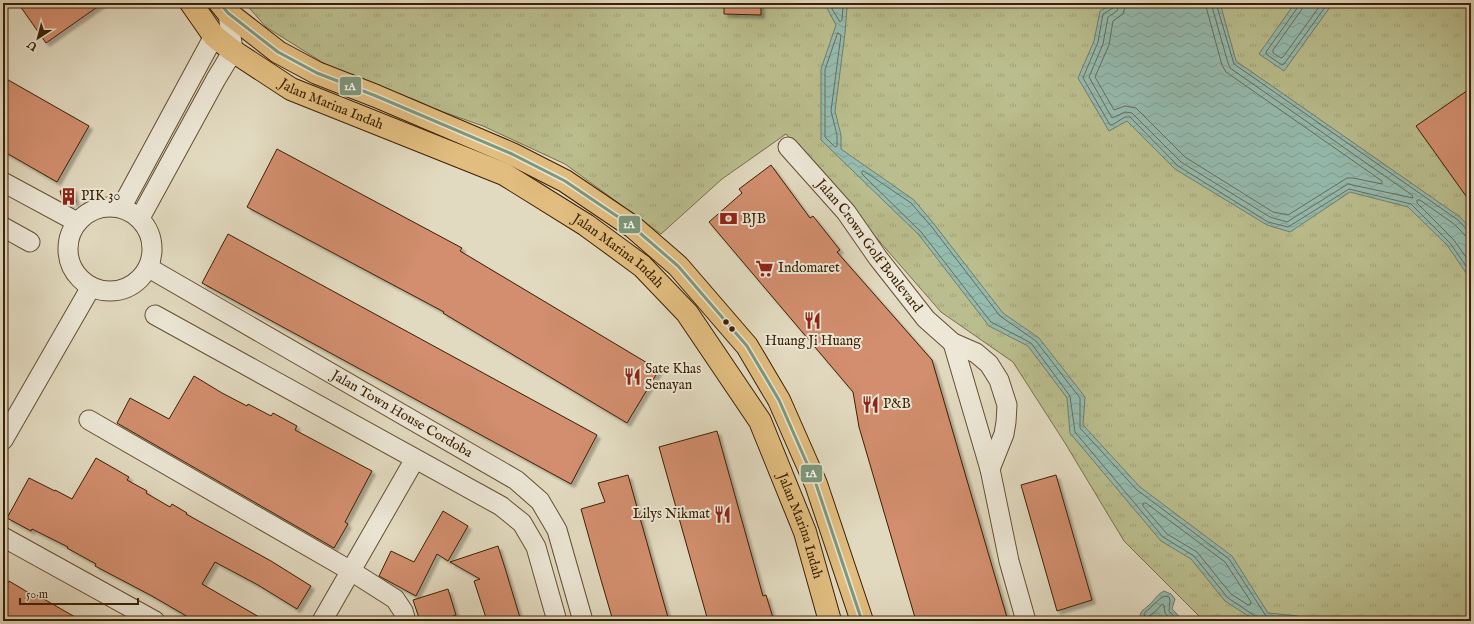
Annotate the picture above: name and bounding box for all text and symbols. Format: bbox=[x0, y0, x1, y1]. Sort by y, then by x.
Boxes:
north arrow bbox=[18, 18, 58, 58]
text: U bbox=[24, 36, 41, 54]
street label: Jalan Marina Indah bbox=[274, 74, 387, 134]
line badge: 1A bbox=[339, 76, 362, 96]
text: 1A bbox=[344, 80, 356, 94]
street label: Jalan Crown Golf Boulevard bbox=[811, 174, 927, 316]
building icon: PIK 30 bbox=[58, 186, 78, 206]
place label: PIK 30 bbox=[81, 187, 121, 205]
street label: Jalan Marina Indah bbox=[567, 209, 668, 292]
bank icon: BJB bbox=[719, 209, 739, 229]
place label: BJB bbox=[742, 210, 766, 228]
line badge: 1A bbox=[618, 215, 641, 234]
text: 1A bbox=[623, 218, 635, 232]
supermarket icon: Indomaret bbox=[755, 258, 775, 278]
place label: Indomaret bbox=[778, 259, 840, 277]
restaurant icon: Huang Ji Huang bbox=[803, 311, 823, 331]
unlabelled marker bbox=[721, 317, 731, 327]
unlabelled marker bbox=[727, 324, 737, 334]
place label: Huang Ji Huang bbox=[765, 332, 861, 350]
place label: Sate Khas Senayan bbox=[645, 360, 701, 394]
street label: Jalan Town House Cordoba bbox=[326, 365, 477, 462]
restaurant icon: Sate Khas Senayan bbox=[622, 367, 642, 387]
restaurant icon: P&B bbox=[860, 394, 880, 414]
place label: P&B bbox=[883, 395, 911, 413]
line badge: 1A bbox=[800, 464, 823, 483]
text: 1A bbox=[805, 467, 817, 481]
street label: Jalan Marina Indah bbox=[772, 469, 827, 581]
restaurant icon: Lilys Nikmat bbox=[713, 504, 733, 524]
place label: Lilys Nikmat bbox=[633, 505, 710, 523]
scale bar bbox=[20, 580, 138, 606]
text: 50 m bbox=[26, 587, 48, 602]

